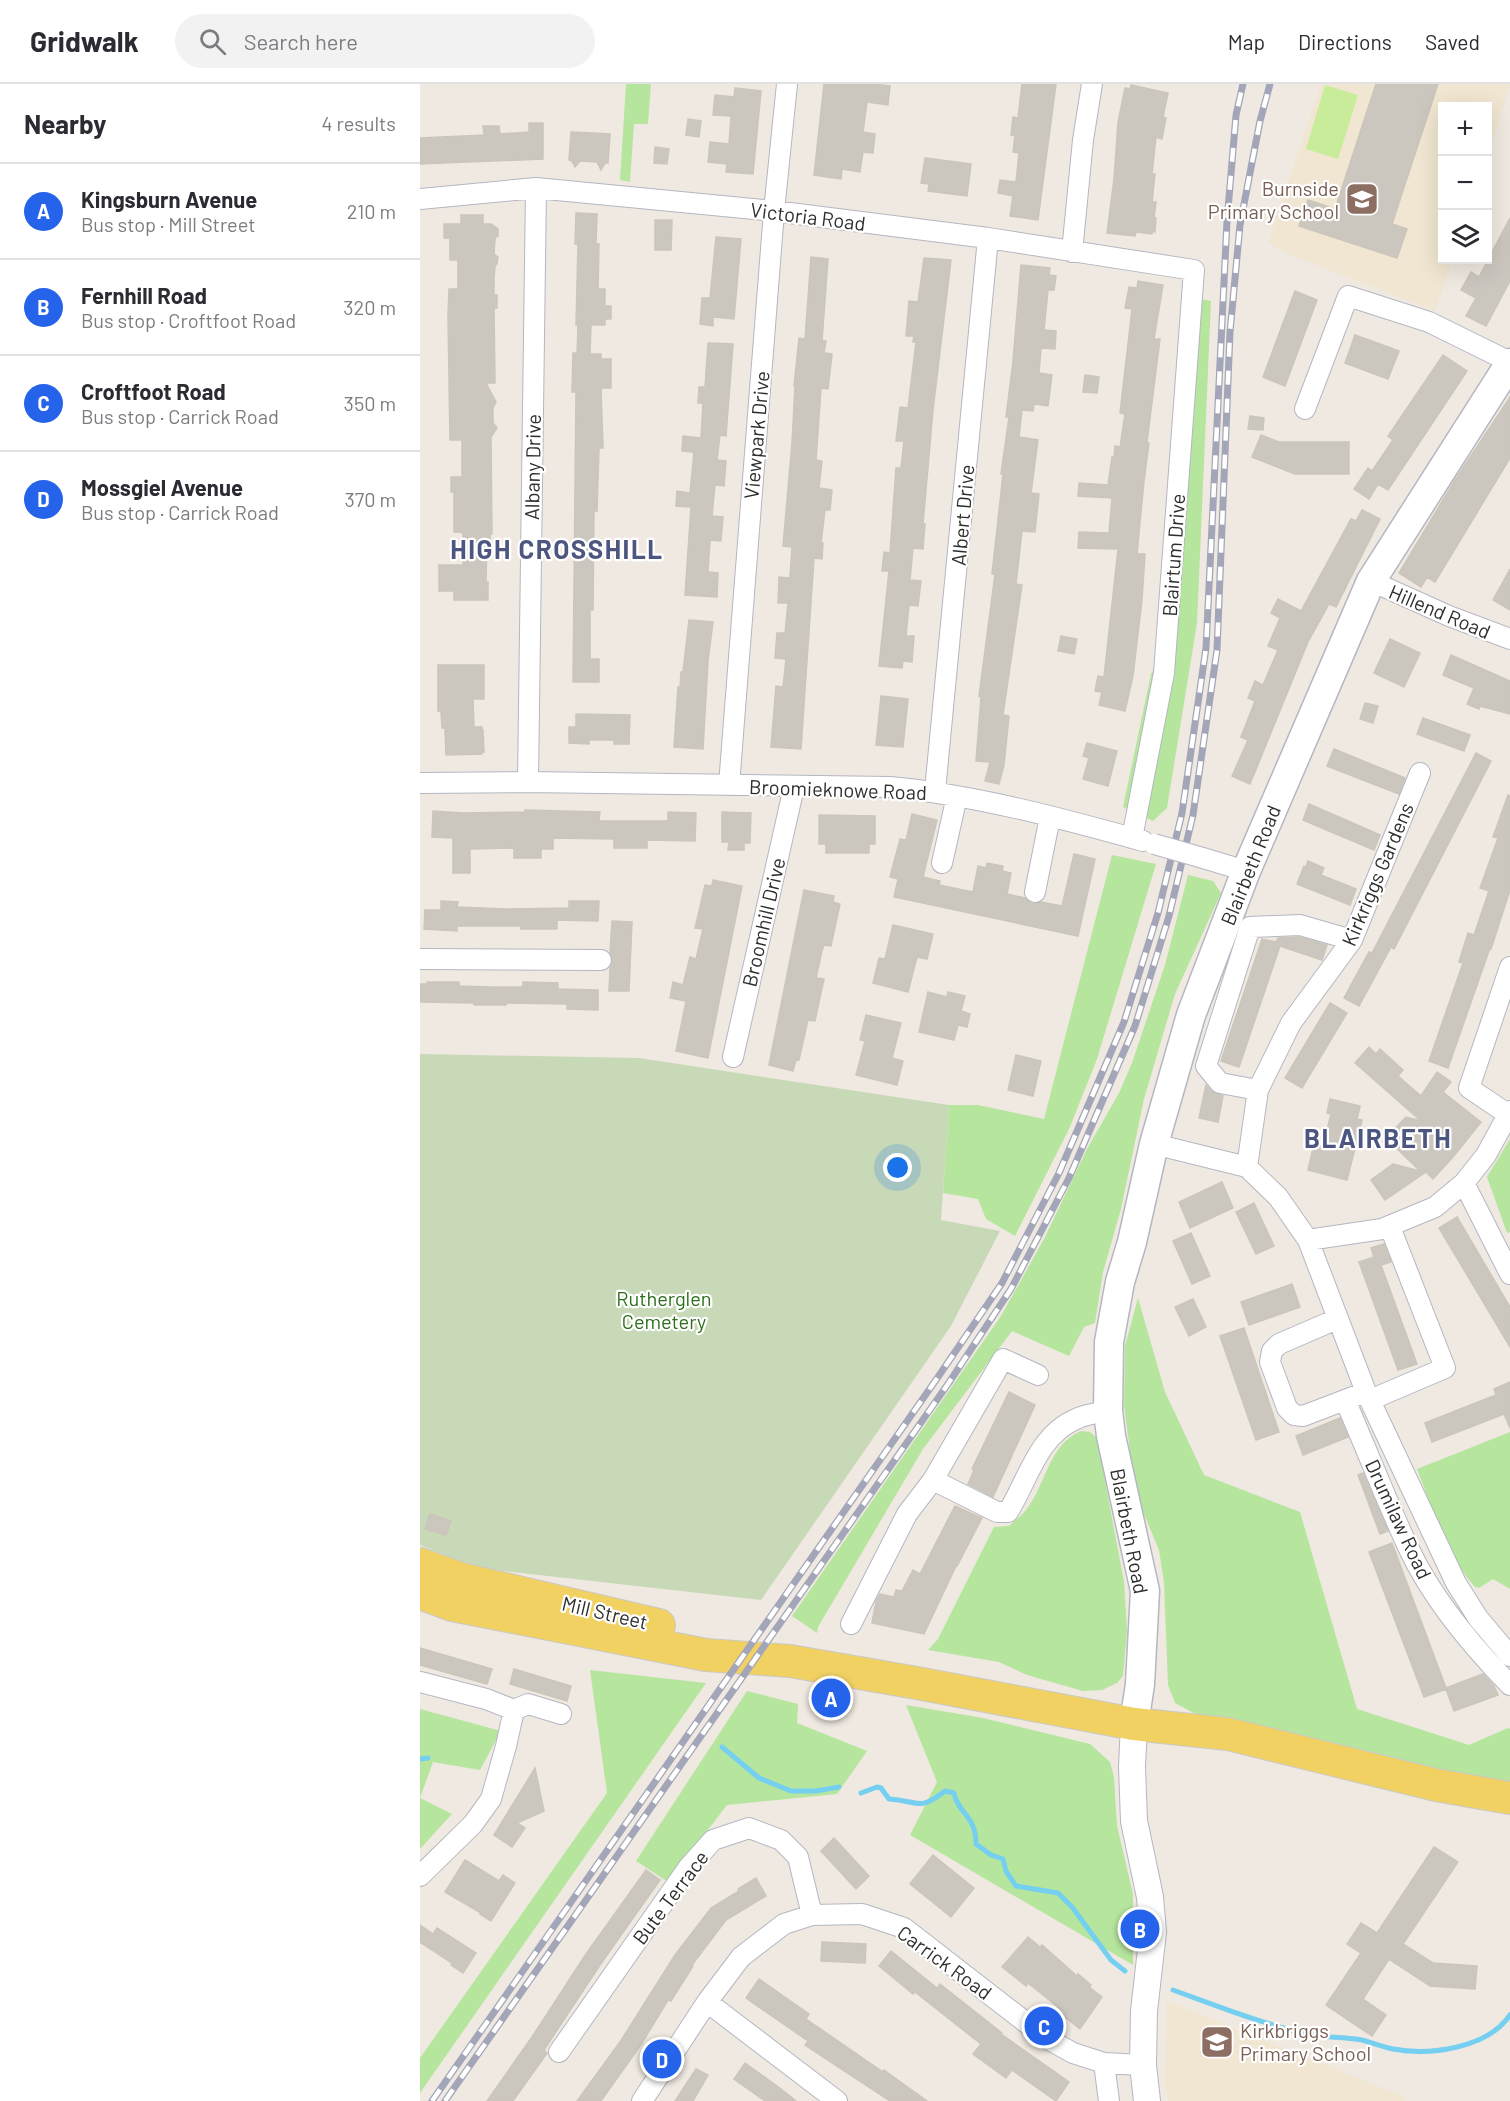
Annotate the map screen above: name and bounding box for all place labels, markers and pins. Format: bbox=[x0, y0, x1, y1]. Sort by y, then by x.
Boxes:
place label: Burnside Primary School bbox=[1208, 176, 1339, 223]
school or university icon: Burnside Primary School bbox=[1344, 181, 1380, 217]
pin: A bbox=[812, 1676, 850, 1720]
pin: B bbox=[1120, 1906, 1160, 1952]
pin: C bbox=[1024, 2004, 1064, 2048]
place label: Kirkbriggs Primary School bbox=[1240, 2018, 1371, 2065]
school or university icon: Kirkbriggs Primary School bbox=[1199, 2024, 1235, 2060]
pin: D bbox=[642, 2036, 682, 2082]

